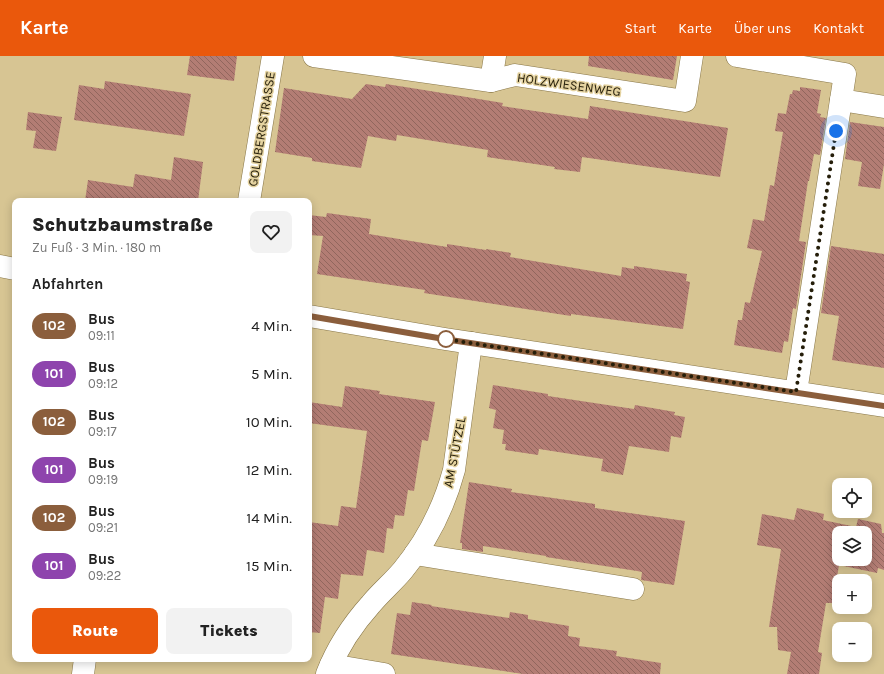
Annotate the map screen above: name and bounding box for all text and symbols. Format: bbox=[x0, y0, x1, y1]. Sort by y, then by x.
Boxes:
text: Karte bbox=[20, 17, 69, 39]
text: Start bbox=[624, 20, 656, 37]
text: Karte bbox=[678, 20, 712, 37]
text: Über uns bbox=[734, 20, 791, 37]
text: Kontakt bbox=[813, 20, 864, 37]
street label: HOLZWIESENWEG bbox=[516, 70, 622, 99]
street label: GOLDBERGSTRASSE bbox=[245, 71, 278, 188]
your location bbox=[826, 121, 846, 141]
button: heart bbox=[250, 211, 292, 253]
text: Schutzbaumstraße bbox=[32, 214, 213, 236]
text: Zu Fuß · 3 Min. · 180 m bbox=[32, 240, 161, 255]
text: Abfahrten bbox=[32, 275, 103, 293]
text: Bus bbox=[88, 310, 115, 328]
text: 102 bbox=[43, 317, 65, 334]
text: 4 Min. bbox=[251, 317, 292, 335]
text: 09:11 bbox=[88, 328, 115, 343]
unlabelled marker bbox=[437, 330, 455, 348]
text: Bus bbox=[88, 358, 115, 376]
text: 101 bbox=[45, 365, 63, 382]
text: 5 Min. bbox=[251, 365, 292, 383]
text: 09:12 bbox=[88, 376, 118, 391]
text: Bus bbox=[88, 406, 115, 424]
text: 102 bbox=[43, 413, 65, 430]
text: 10 Min. bbox=[246, 413, 292, 431]
street label: AM STÜTZEL bbox=[439, 415, 469, 489]
text: 09:17 bbox=[88, 424, 117, 439]
text: Bus bbox=[88, 454, 115, 472]
text: 101 bbox=[45, 461, 63, 478]
text: 12 Min. bbox=[246, 461, 292, 479]
text: 09:19 bbox=[88, 472, 118, 487]
map controls bbox=[832, 478, 872, 662]
button: locate bbox=[832, 478, 872, 518]
text: Bus bbox=[88, 502, 115, 520]
text: 102 bbox=[43, 509, 65, 526]
text: 14 Min. bbox=[246, 509, 292, 527]
text: 09:21 bbox=[88, 520, 118, 535]
button: layers bbox=[832, 526, 872, 566]
text: Bus bbox=[88, 550, 115, 568]
text: 101 bbox=[45, 557, 63, 574]
text: 15 Min. bbox=[246, 557, 292, 575]
text: 09:22 bbox=[88, 568, 121, 583]
button: + bbox=[832, 574, 872, 614]
button: Route bbox=[32, 608, 158, 654]
button: Tickets bbox=[166, 608, 292, 654]
button: − bbox=[832, 622, 872, 662]

